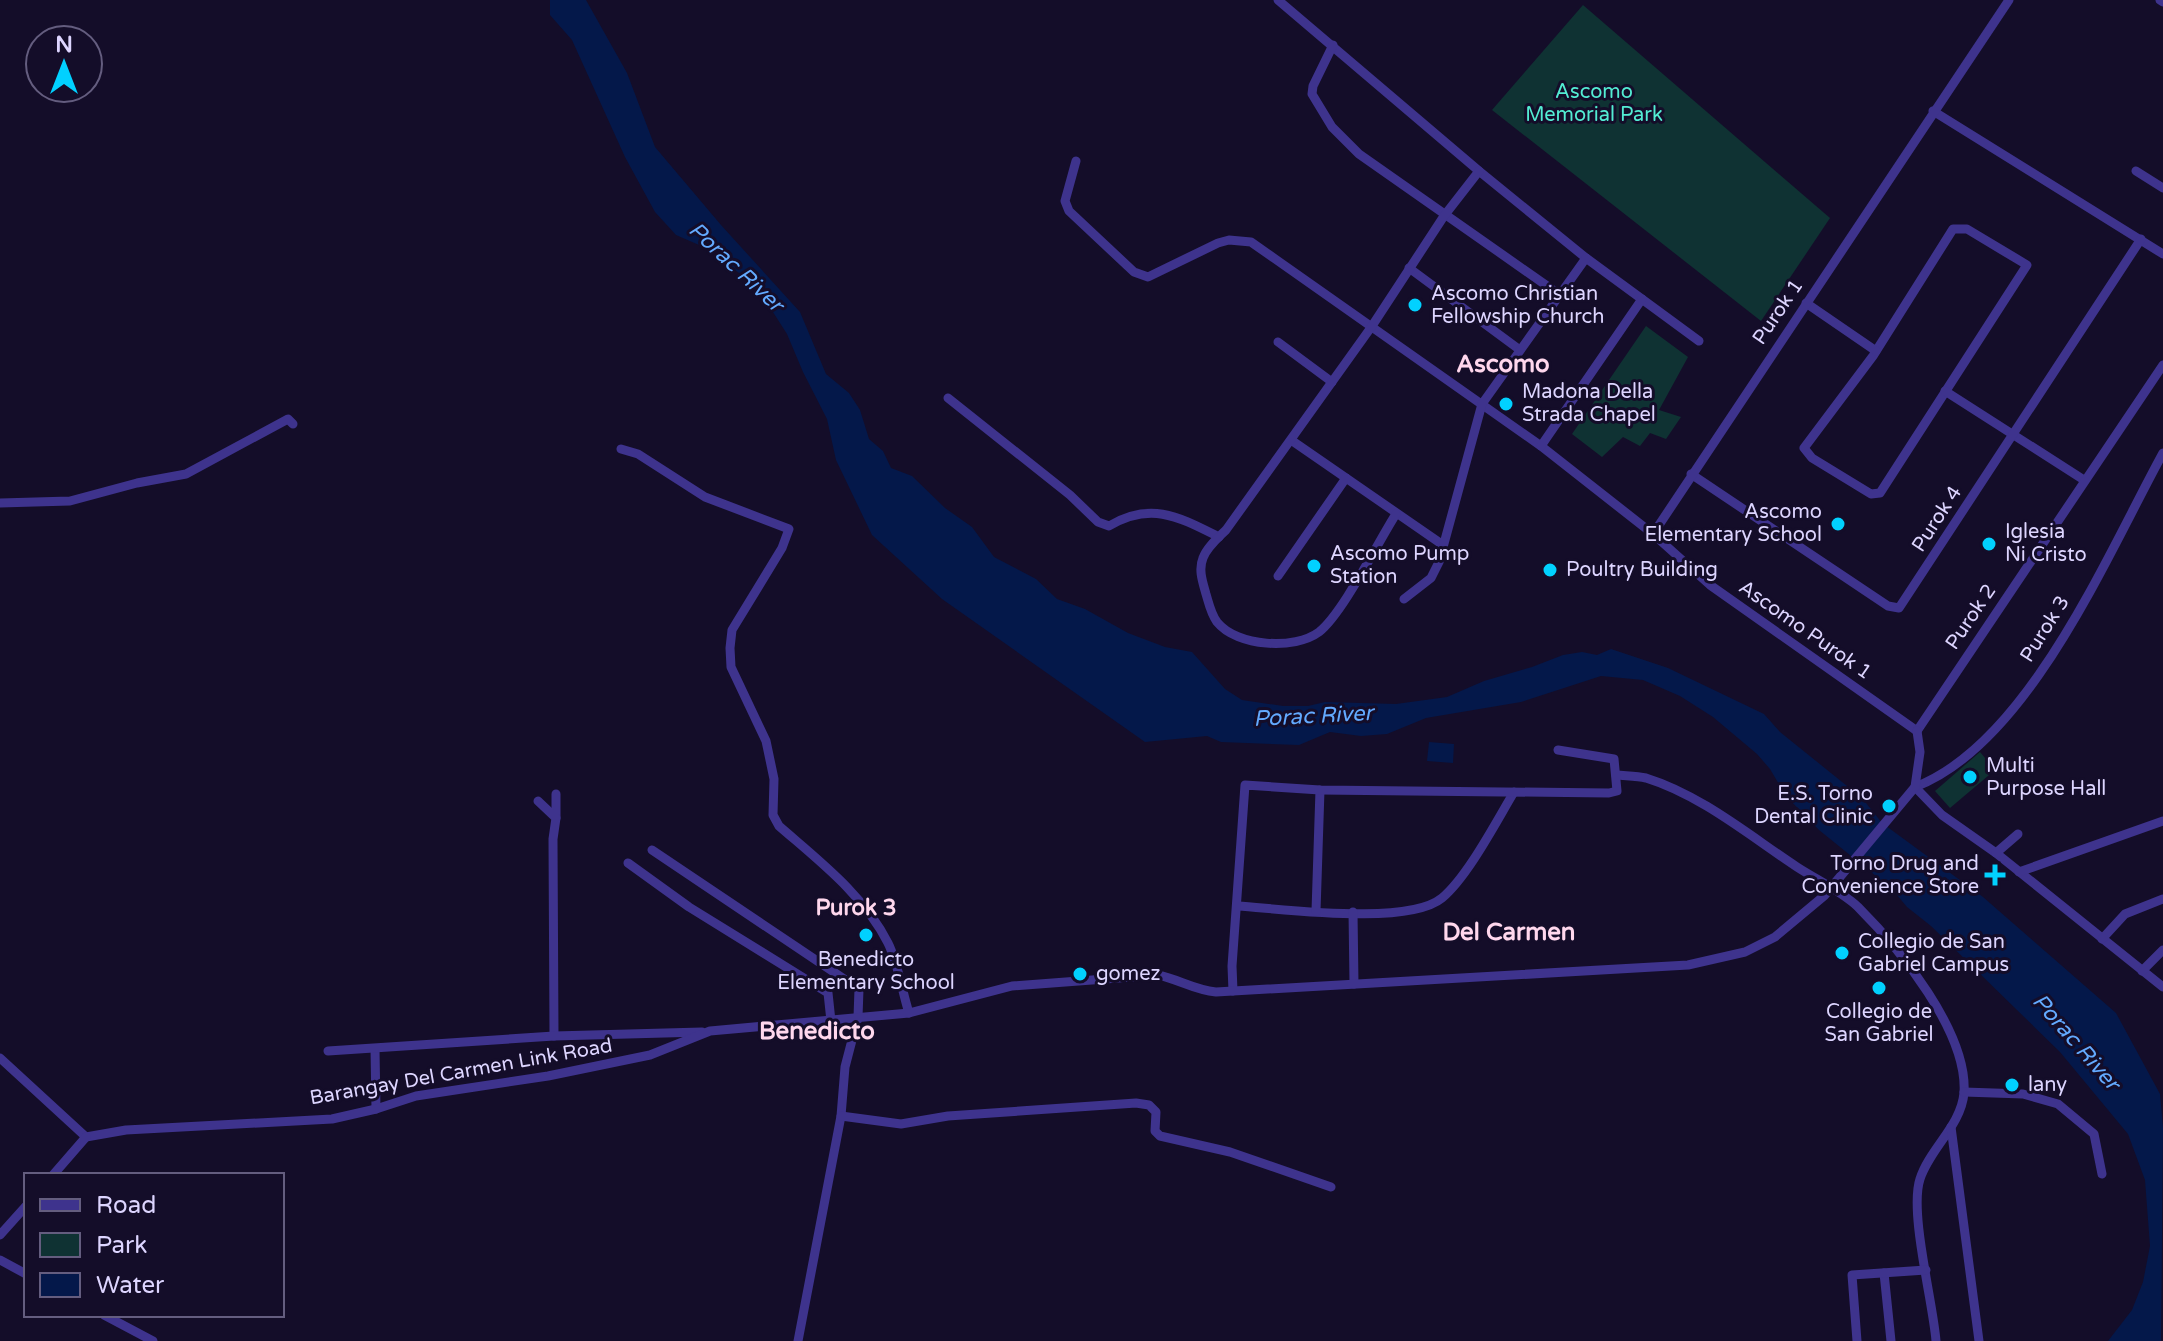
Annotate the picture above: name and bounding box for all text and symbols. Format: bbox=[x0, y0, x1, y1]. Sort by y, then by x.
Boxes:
north arrow bbox=[24, 24, 104, 104]
text: N bbox=[55, 32, 73, 58]
park label: Ascomo Memorial Park bbox=[1525, 80, 1663, 127]
water label: Porac River bbox=[683, 217, 790, 319]
street label: Purok 1 bbox=[1747, 275, 1809, 349]
place label: Ascomo Christian Fellowship Church bbox=[1431, 282, 1604, 329]
marker: Ascomo Christian Fellowship Church bbox=[1406, 296, 1424, 314]
district label: Ascomo bbox=[1456, 350, 1550, 379]
place label: Madona Della Strada Chapel bbox=[1522, 380, 1656, 427]
marker: Madona Della Strada Chapel bbox=[1497, 395, 1515, 413]
street label: Purok 4 bbox=[1907, 482, 1967, 556]
place label: Ascomo Elementary School bbox=[1644, 500, 1822, 547]
marker: Ascomo Elementary School bbox=[1829, 515, 1847, 533]
place label: Iglesia Ni Cristo bbox=[2005, 520, 2087, 567]
marker: Iglesia Ni Cristo bbox=[1980, 535, 1998, 553]
place label: Ascomo Pump Station bbox=[1330, 542, 1469, 589]
marker: Ascomo Pump Station bbox=[1305, 557, 1323, 575]
place label: Poultry Building bbox=[1566, 558, 1718, 582]
marker: Poultry Building bbox=[1541, 561, 1559, 579]
street label: Ascomo Purok 1 bbox=[1734, 575, 1876, 685]
street label: Purok 2 bbox=[1940, 580, 2002, 654]
street label: Purok 3 bbox=[2015, 591, 2075, 667]
water label: Porac River bbox=[1253, 700, 1376, 732]
place label: Multi Purpose Hall bbox=[1986, 754, 2106, 801]
marker: Multi Purpose Hall bbox=[1961, 768, 1979, 786]
place label: E.S. Torno Dental Clinic bbox=[1754, 782, 1873, 829]
marker: E.S. Torno Dental Clinic bbox=[1880, 797, 1898, 815]
place label: Torno Drug and Convenience Store bbox=[1802, 852, 1979, 899]
marker: Torno Drug and Convenience Store bbox=[1986, 866, 2004, 884]
district label: Purok 3 bbox=[815, 895, 897, 921]
district label: Del Carmen bbox=[1443, 918, 1575, 947]
marker: Benedicto Elementary School bbox=[857, 926, 875, 944]
place label: Collegio de San Gabriel Campus bbox=[1858, 930, 2009, 977]
marker: Collegio de San Gabriel Campus bbox=[1833, 944, 1851, 962]
place label: Benedicto Elementary School bbox=[777, 948, 955, 995]
place label: gomez bbox=[1096, 962, 1160, 986]
marker: gomez bbox=[1071, 965, 1089, 983]
marker: Collegio de San Gabriel bbox=[1870, 979, 1888, 997]
water label: Porac River bbox=[2027, 988, 2127, 1098]
place label: Collegio de San Gabriel bbox=[1825, 1000, 1933, 1047]
district label: Benedicto bbox=[759, 1017, 875, 1046]
street label: Barangay Del Carmen Link Road bbox=[308, 1034, 614, 1110]
place label: lany bbox=[2028, 1073, 2067, 1097]
marker: lany bbox=[2003, 1076, 2021, 1094]
legend bbox=[24, 1173, 284, 1317]
text: Road bbox=[96, 1191, 156, 1220]
text: Park bbox=[96, 1231, 147, 1260]
text: Water bbox=[96, 1271, 165, 1300]

